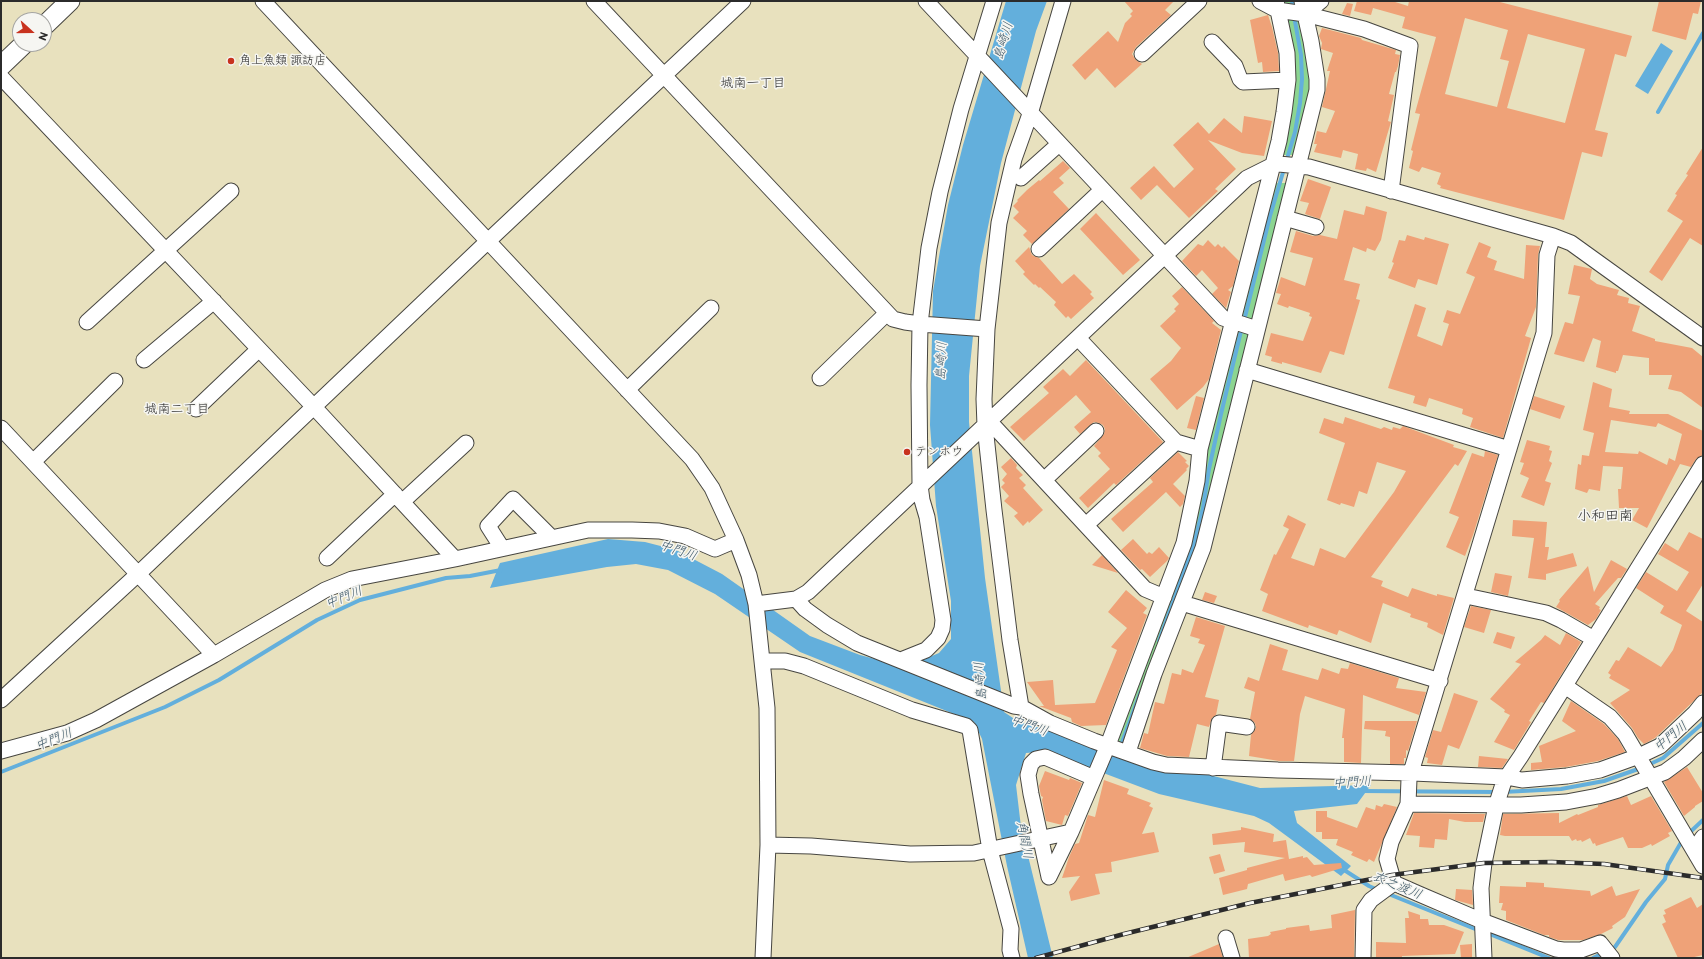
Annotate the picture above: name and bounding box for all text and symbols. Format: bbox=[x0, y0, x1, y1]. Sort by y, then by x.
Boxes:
north arrow bbox=[12, 12, 52, 52]
water label: 島崎川 bbox=[991, 20, 1017, 62]
text: N bbox=[35, 30, 50, 42]
place label: 角上魚類 諏訪店 bbox=[239, 54, 326, 68]
marker: 角上魚類 諏訪店 bbox=[226, 56, 236, 66]
district label: 城南一丁目 bbox=[721, 76, 785, 92]
water label: 島崎川 bbox=[934, 341, 950, 381]
district label: 城南二丁目 bbox=[145, 402, 209, 418]
place label: テンホウ bbox=[915, 445, 963, 459]
marker: テンホウ bbox=[902, 447, 912, 457]
district label: 小和田南 bbox=[1577, 508, 1633, 524]
water label: 中門川 bbox=[657, 537, 699, 565]
water label: 中門川 bbox=[323, 583, 365, 613]
water label: 島崎川 bbox=[972, 661, 990, 701]
water label: 中門川 bbox=[1008, 712, 1050, 740]
water label: 中門川 bbox=[1651, 719, 1691, 755]
water label: 中門川 bbox=[33, 725, 75, 755]
water label: 中門川 bbox=[1332, 774, 1372, 792]
water label: 角間川 bbox=[1013, 819, 1035, 861]
water label: 衣之渡川 bbox=[1370, 869, 1424, 903]

